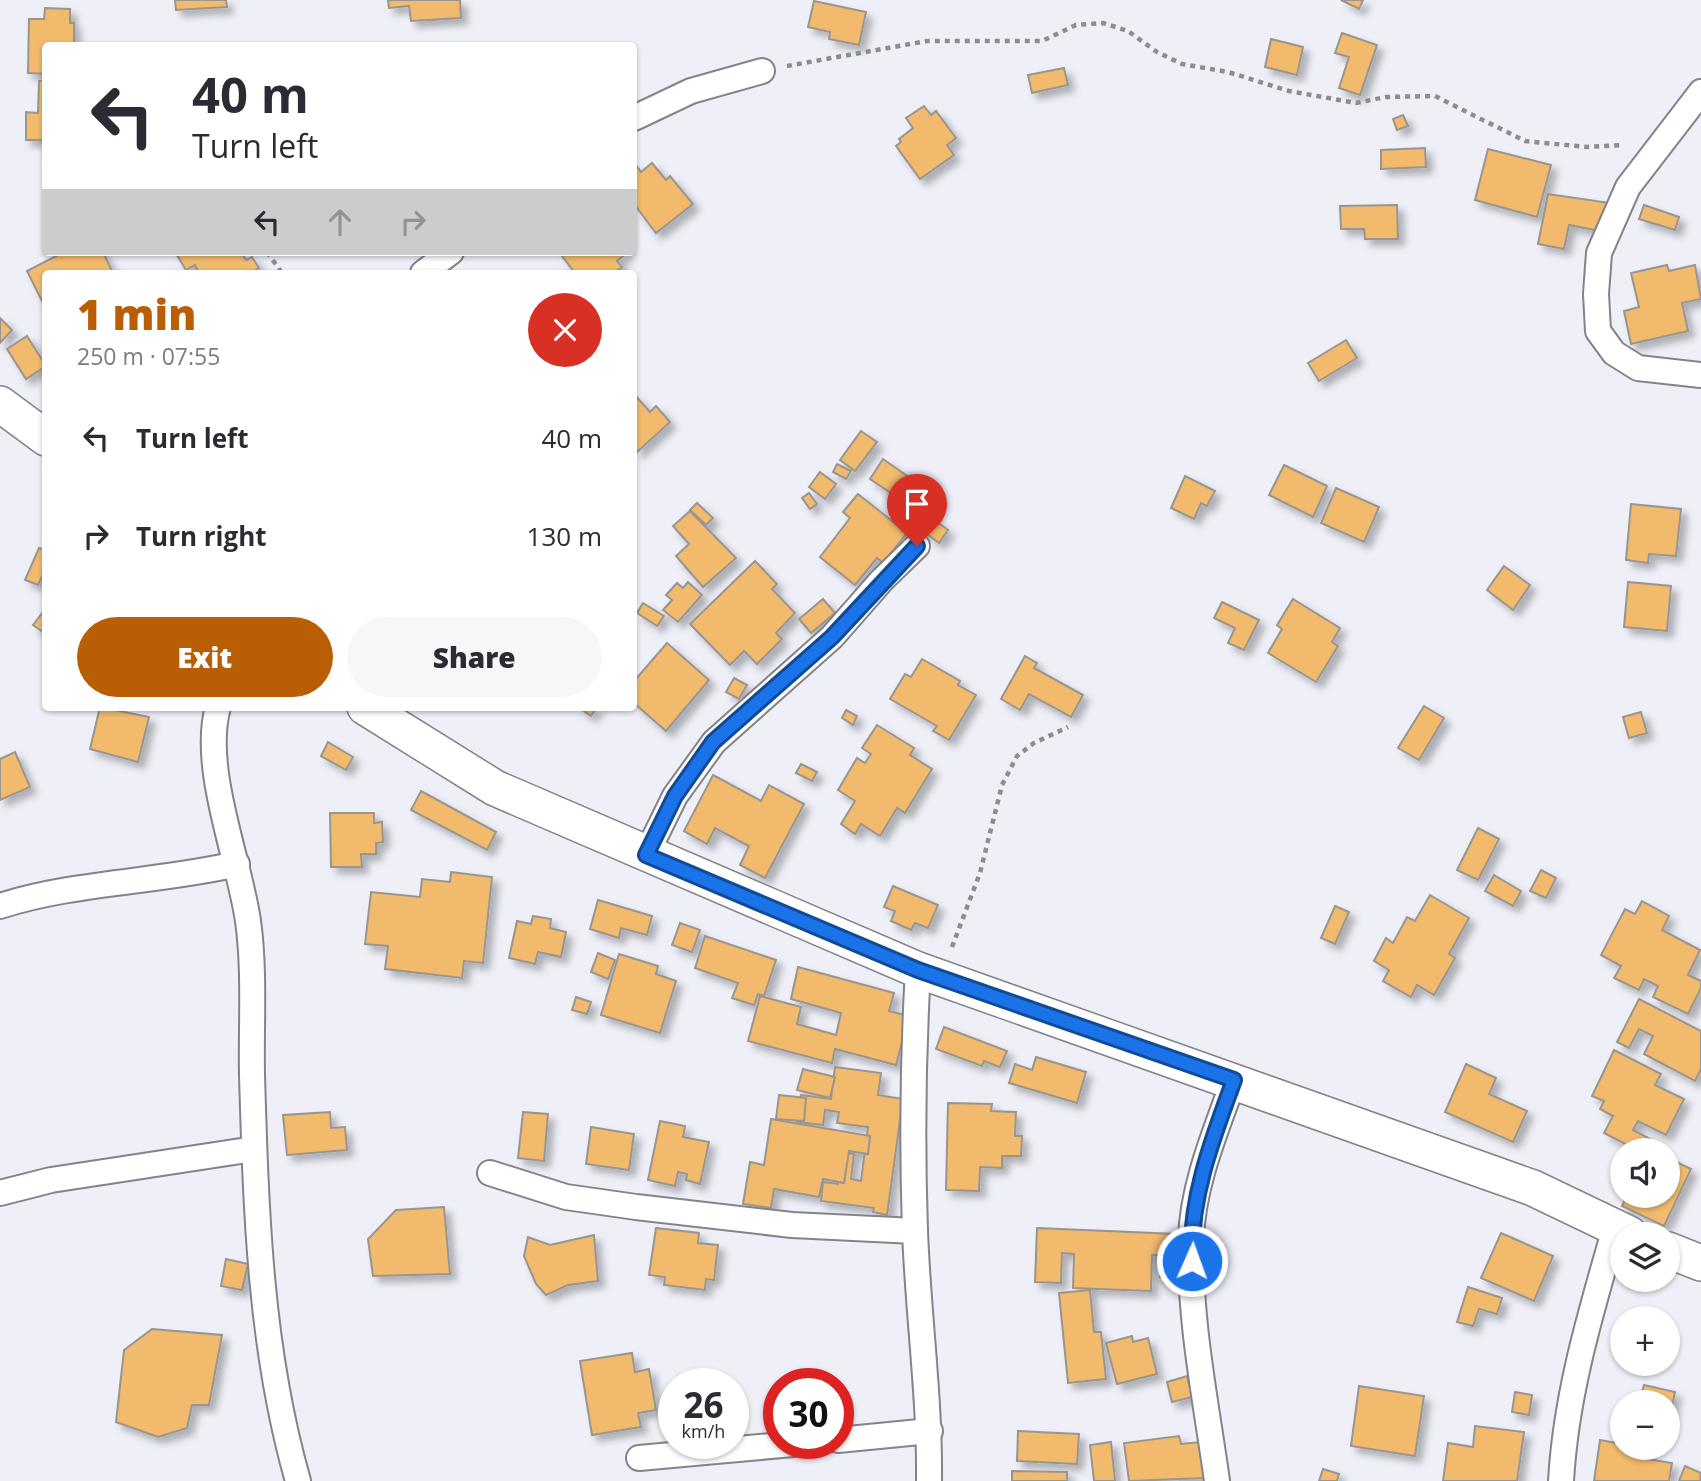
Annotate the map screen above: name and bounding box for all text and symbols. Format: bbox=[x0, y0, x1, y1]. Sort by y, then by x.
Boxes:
text: 40 m bbox=[192, 61, 309, 127]
icon: left bbox=[77, 70, 168, 161]
text: Turn left bbox=[192, 124, 318, 167]
icon: left bbox=[248, 203, 286, 241]
icon: ahead bbox=[321, 203, 359, 241]
icon: right bbox=[394, 203, 432, 241]
text: 1 min bbox=[77, 285, 196, 342]
button: close bbox=[528, 293, 602, 367]
text: 250 m · 07:55 bbox=[77, 340, 220, 372]
icon: left bbox=[77, 419, 115, 457]
text: Turn left bbox=[136, 420, 248, 456]
text: 40 m bbox=[541, 420, 602, 456]
pin bbox=[887, 474, 947, 546]
icon: arrive bbox=[898, 485, 936, 523]
icon: right bbox=[77, 517, 115, 555]
text: Turn right bbox=[136, 518, 267, 554]
text: 130 m bbox=[527, 518, 602, 554]
button: Exit bbox=[77, 617, 333, 697]
button: Share bbox=[347, 617, 602, 697]
map controls bbox=[1610, 1138, 1680, 1460]
button: sound bbox=[1610, 1138, 1680, 1208]
button: layers bbox=[1610, 1222, 1680, 1292]
position arrow bbox=[1155, 1224, 1229, 1298]
button: + bbox=[1610, 1306, 1680, 1376]
speed limit sign: 30 bbox=[763, 1368, 854, 1459]
text: 26 bbox=[683, 1381, 724, 1428]
button: − bbox=[1610, 1390, 1680, 1460]
text: km/h bbox=[682, 1419, 725, 1443]

